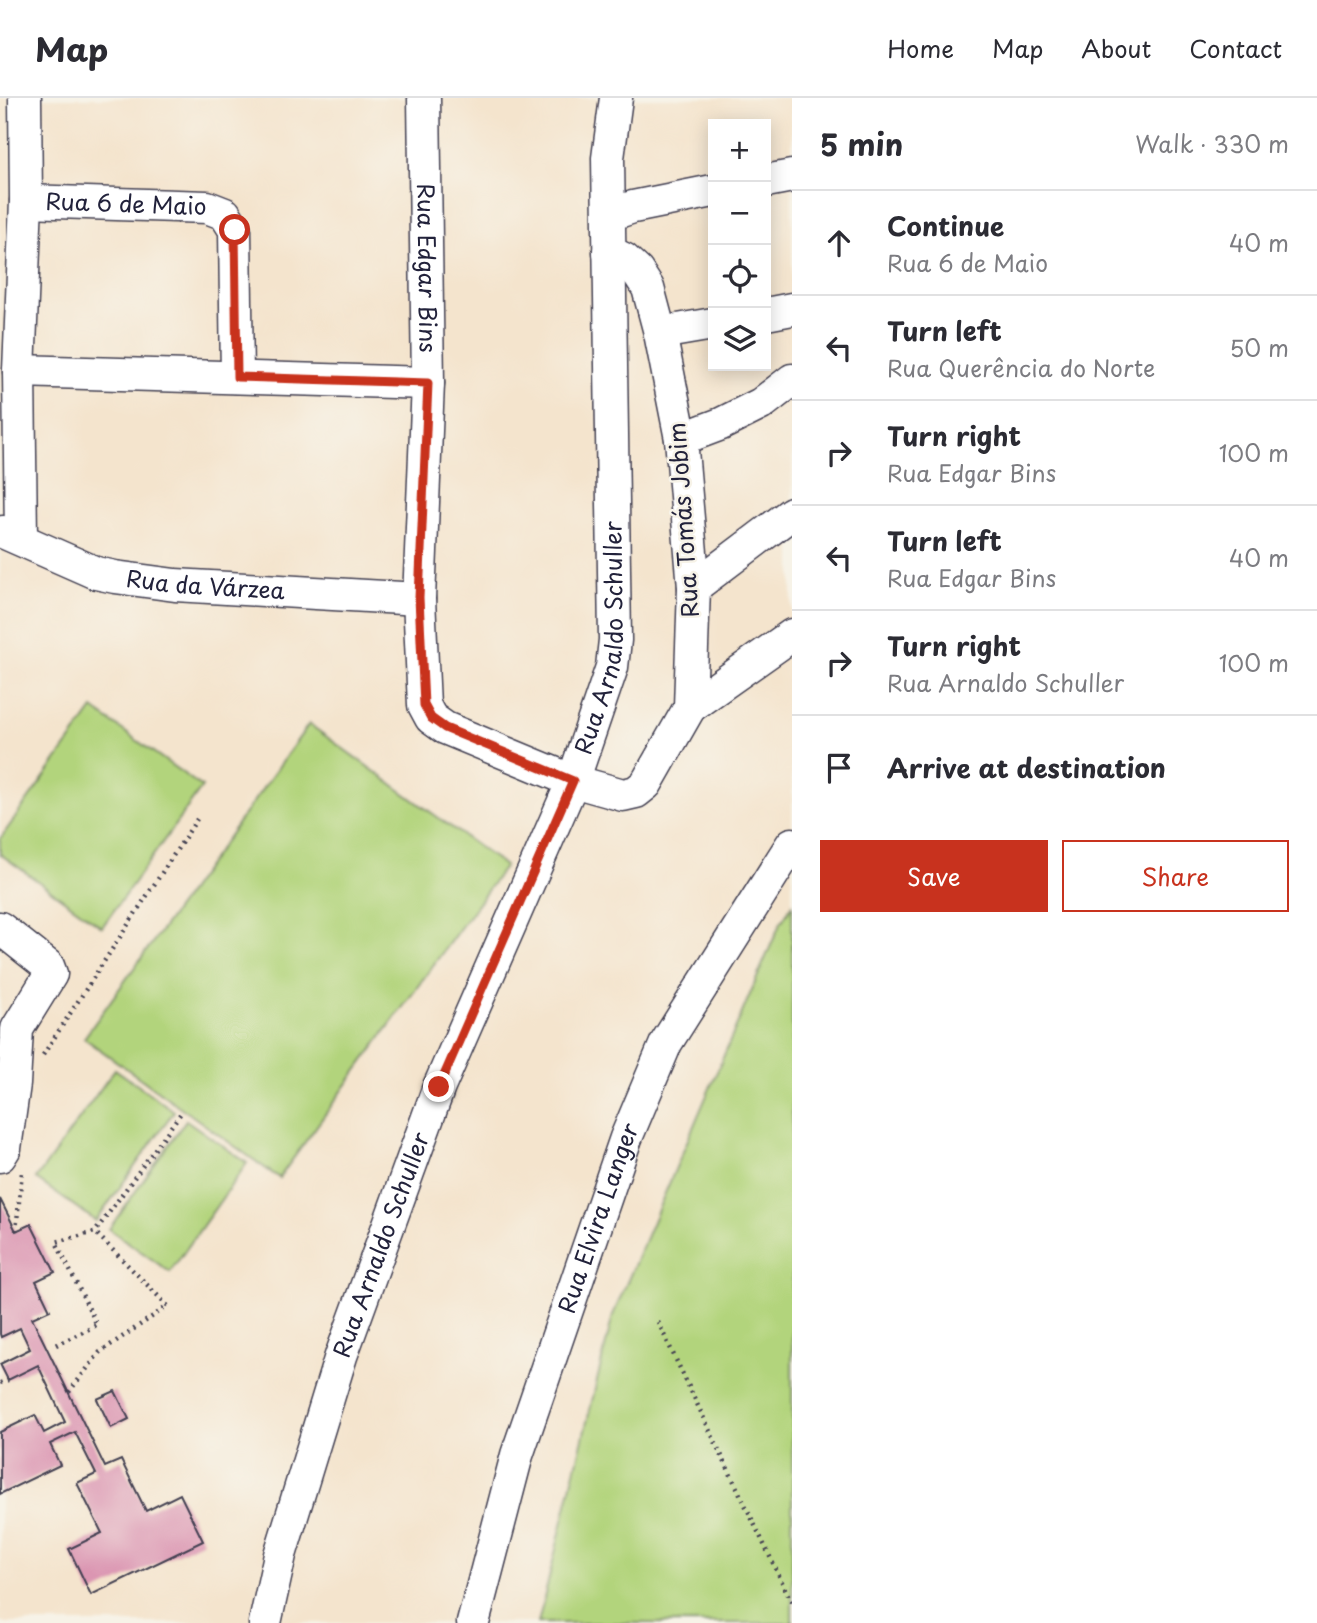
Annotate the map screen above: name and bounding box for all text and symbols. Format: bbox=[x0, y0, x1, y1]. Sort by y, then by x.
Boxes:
text: Map bbox=[35, 23, 108, 73]
text: Home bbox=[887, 30, 954, 66]
text: Map bbox=[992, 30, 1043, 66]
text: About bbox=[1081, 30, 1151, 66]
text: Contact bbox=[1189, 30, 1282, 66]
map controls bbox=[708, 119, 771, 371]
button: + bbox=[708, 119, 771, 182]
text: 5 min bbox=[820, 121, 903, 166]
text: Walk · 330 m bbox=[1135, 126, 1289, 161]
button: − bbox=[708, 182, 771, 245]
street label: Rua 6 de Maio bbox=[45, 183, 207, 223]
street label: Rua Edgar Bins bbox=[409, 183, 447, 353]
text: Continue bbox=[887, 206, 1004, 245]
route start bbox=[219, 214, 250, 245]
icon: ahead bbox=[820, 224, 858, 262]
text: 40 m bbox=[1229, 225, 1289, 260]
button: locate bbox=[708, 245, 771, 308]
text: Rua 6 de Maio bbox=[887, 245, 1048, 280]
button: layers bbox=[708, 308, 771, 371]
text: Turn left bbox=[887, 311, 1002, 350]
icon: left bbox=[820, 329, 858, 367]
text: 50 m bbox=[1229, 330, 1289, 365]
text: Rua Querência do Norte bbox=[887, 350, 1155, 385]
text: Turn right bbox=[887, 416, 1021, 455]
street label: Rua Tomás Jobim bbox=[658, 421, 707, 619]
icon: right bbox=[820, 434, 858, 472]
text: 100 m bbox=[1219, 435, 1289, 470]
text: Rua Edgar Bins bbox=[887, 455, 1056, 490]
street label: Rua Arnaldo Schuller bbox=[564, 521, 631, 759]
text: Turn left bbox=[887, 521, 1002, 560]
icon: left bbox=[820, 539, 858, 577]
text: 40 m bbox=[1229, 540, 1289, 575]
street label: Rua da Várzea bbox=[124, 560, 287, 607]
text: Rua Edgar Bins bbox=[887, 560, 1056, 595]
text: Turn right bbox=[887, 626, 1021, 665]
icon: right bbox=[820, 644, 858, 682]
text: 100 m bbox=[1219, 645, 1289, 680]
text: Rua Arnaldo Schuller bbox=[887, 665, 1124, 700]
text: Arrive at destination bbox=[887, 748, 1166, 787]
icon: arrive bbox=[820, 749, 858, 787]
button: Save bbox=[820, 840, 1048, 912]
button: Share bbox=[1062, 840, 1289, 912]
route end bbox=[423, 1071, 454, 1102]
street label: Rua Elvira Langer bbox=[548, 1117, 647, 1318]
street label: Rua Arnaldo Schuller bbox=[323, 1127, 437, 1362]

